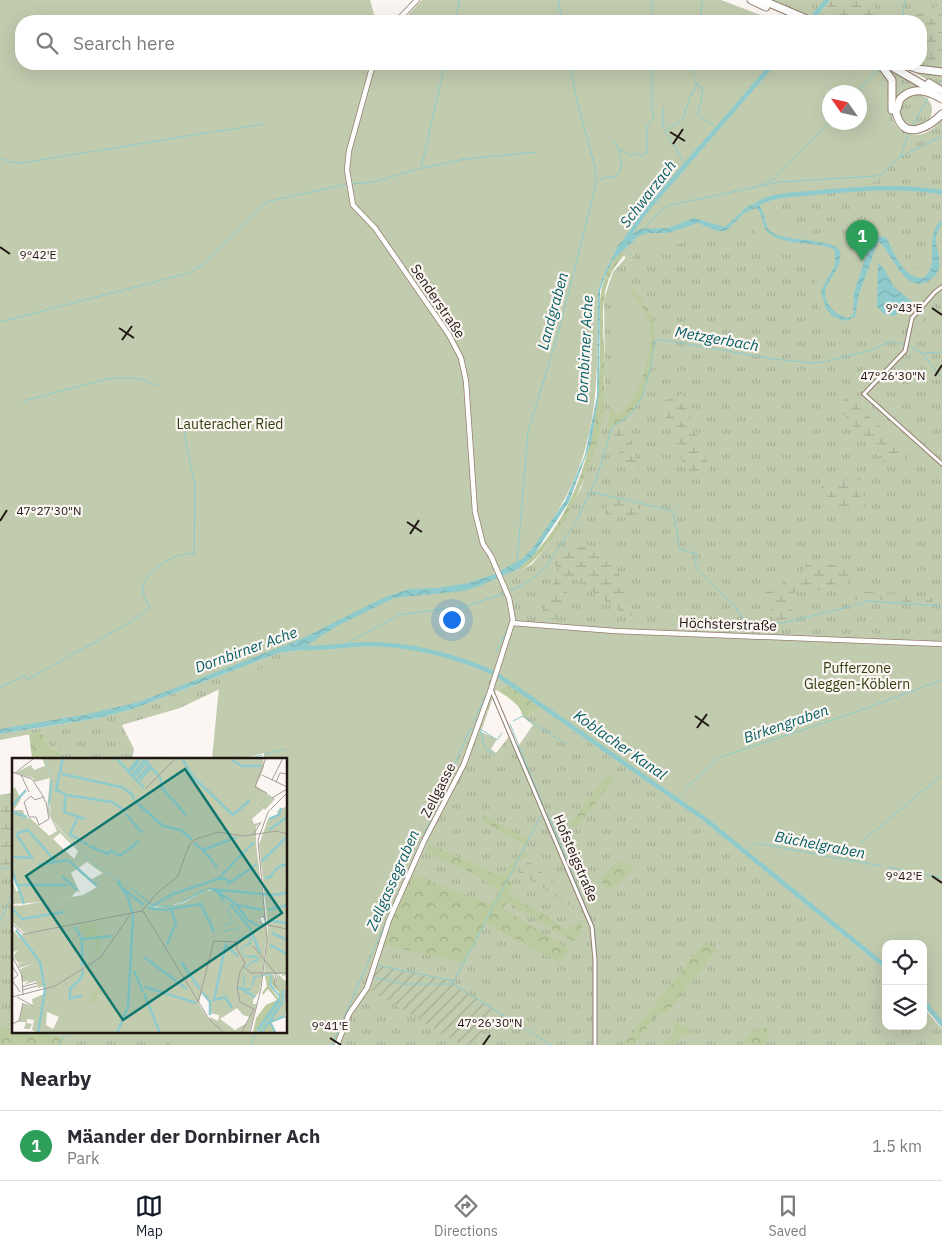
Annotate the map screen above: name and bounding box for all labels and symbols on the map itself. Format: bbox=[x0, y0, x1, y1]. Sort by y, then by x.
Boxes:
north arrow bbox=[822, 85, 867, 130]
water label: Schwarzach bbox=[615, 156, 680, 231]
pin: 1 bbox=[846, 220, 878, 261]
text: 9°42'E bbox=[19, 247, 57, 262]
street label: Senderstraße bbox=[407, 261, 470, 342]
water label: Landgraben bbox=[533, 270, 572, 352]
water label: Dornbirner Ache bbox=[572, 294, 597, 403]
text: 9°43'E bbox=[885, 300, 923, 315]
water label: Metzgerbach bbox=[674, 322, 760, 355]
text: 47°26'30"N bbox=[860, 368, 926, 383]
park label: Lauteracher Ried bbox=[177, 415, 283, 433]
text: 47°27'30"N bbox=[16, 503, 82, 518]
your location bbox=[439, 607, 465, 633]
street label: Höchsterstraße bbox=[679, 613, 778, 635]
water label: Dornbirner Ache bbox=[192, 622, 300, 677]
park label: Pufferzone Gleggen-Köblern bbox=[804, 659, 910, 693]
water label: Birkengraben bbox=[741, 700, 831, 747]
water label: Koblacher Kanal bbox=[570, 705, 670, 784]
inset map bbox=[12, 758, 288, 1032]
street label: Zellgasse bbox=[417, 759, 460, 821]
street label: Hofsteigstraße bbox=[550, 812, 603, 905]
water label: Büchelgraben bbox=[773, 826, 867, 863]
water label: Zellgassegraben bbox=[361, 827, 423, 934]
text: 9°42'E bbox=[885, 868, 923, 883]
text: 47°26'30"N bbox=[457, 1015, 523, 1030]
text: 9°41'E bbox=[311, 1018, 349, 1033]

